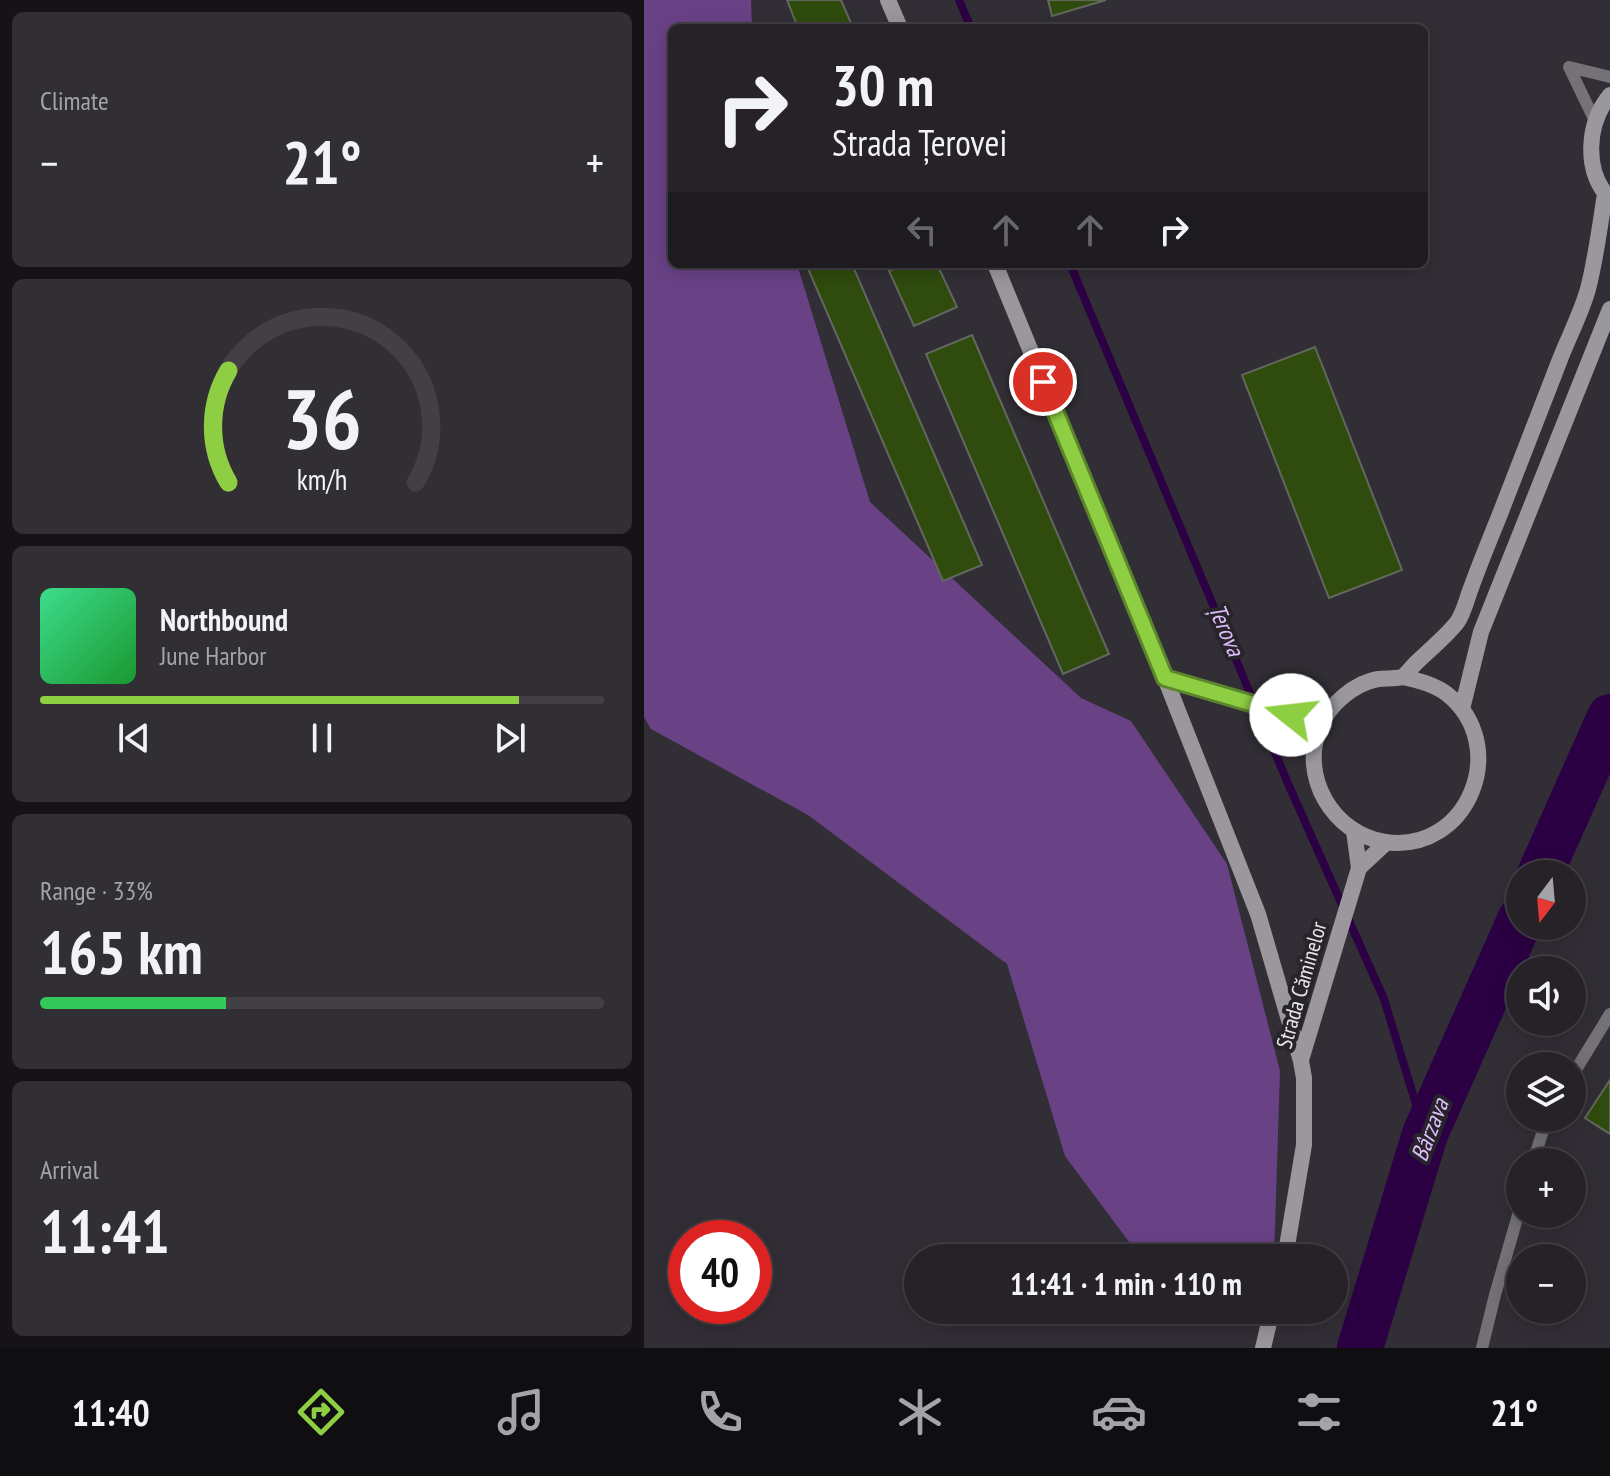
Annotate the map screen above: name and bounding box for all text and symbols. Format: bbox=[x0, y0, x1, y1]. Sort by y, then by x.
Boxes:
text: 30 m bbox=[832, 49, 934, 121]
icon: right bbox=[700, 56, 804, 160]
text: Climate bbox=[40, 84, 109, 117]
text: Strada Țerovei bbox=[832, 119, 1007, 166]
text: 21° bbox=[282, 123, 362, 201]
text: − bbox=[40, 134, 58, 191]
text: + bbox=[586, 134, 604, 191]
icon: left bbox=[900, 208, 944, 252]
icon: ahead bbox=[984, 208, 1028, 252]
icon: ahead bbox=[1068, 208, 1112, 252]
icon: right bbox=[1152, 208, 1196, 252]
pin bbox=[1009, 348, 1077, 416]
icon: arrive bbox=[1021, 360, 1065, 404]
text: 36 bbox=[282, 363, 362, 471]
text: km/h bbox=[297, 461, 347, 498]
water label: Țerova bbox=[1202, 599, 1252, 662]
text: Northbound bbox=[160, 600, 288, 639]
text: June Harbor bbox=[160, 639, 266, 672]
position arrow bbox=[1249, 673, 1333, 757]
icon: previous bbox=[112, 716, 156, 760]
icon: pause bbox=[300, 716, 344, 760]
icon: next bbox=[488, 716, 532, 760]
north arrow bbox=[1506, 860, 1586, 940]
map controls bbox=[1506, 860, 1586, 1324]
text: Range · 33% bbox=[40, 874, 153, 907]
text: 165 km bbox=[40, 913, 203, 991]
street label: Strada Căminelor bbox=[1270, 918, 1332, 1052]
button: sound bbox=[1506, 956, 1586, 1036]
button: layers bbox=[1506, 1052, 1586, 1132]
water label: Bârzava bbox=[1403, 1093, 1456, 1166]
button: + bbox=[1506, 1148, 1586, 1228]
text: Arrival bbox=[40, 1153, 99, 1186]
text: 11:41 bbox=[40, 1192, 170, 1270]
speed limit sign: 40 bbox=[668, 1220, 772, 1324]
button: − bbox=[1506, 1244, 1586, 1324]
text: 11:41 · 1 min · 110 m bbox=[1010, 1264, 1242, 1303]
icon: directions bbox=[293, 1384, 349, 1440]
icon: music bbox=[493, 1384, 549, 1440]
icon: phone bbox=[692, 1384, 748, 1440]
icon: climate bbox=[892, 1384, 948, 1440]
icon: car bbox=[1091, 1384, 1147, 1440]
icon: filters bbox=[1291, 1384, 1347, 1440]
text: 11:40 bbox=[72, 1389, 150, 1436]
text: 21° bbox=[1491, 1389, 1538, 1436]

